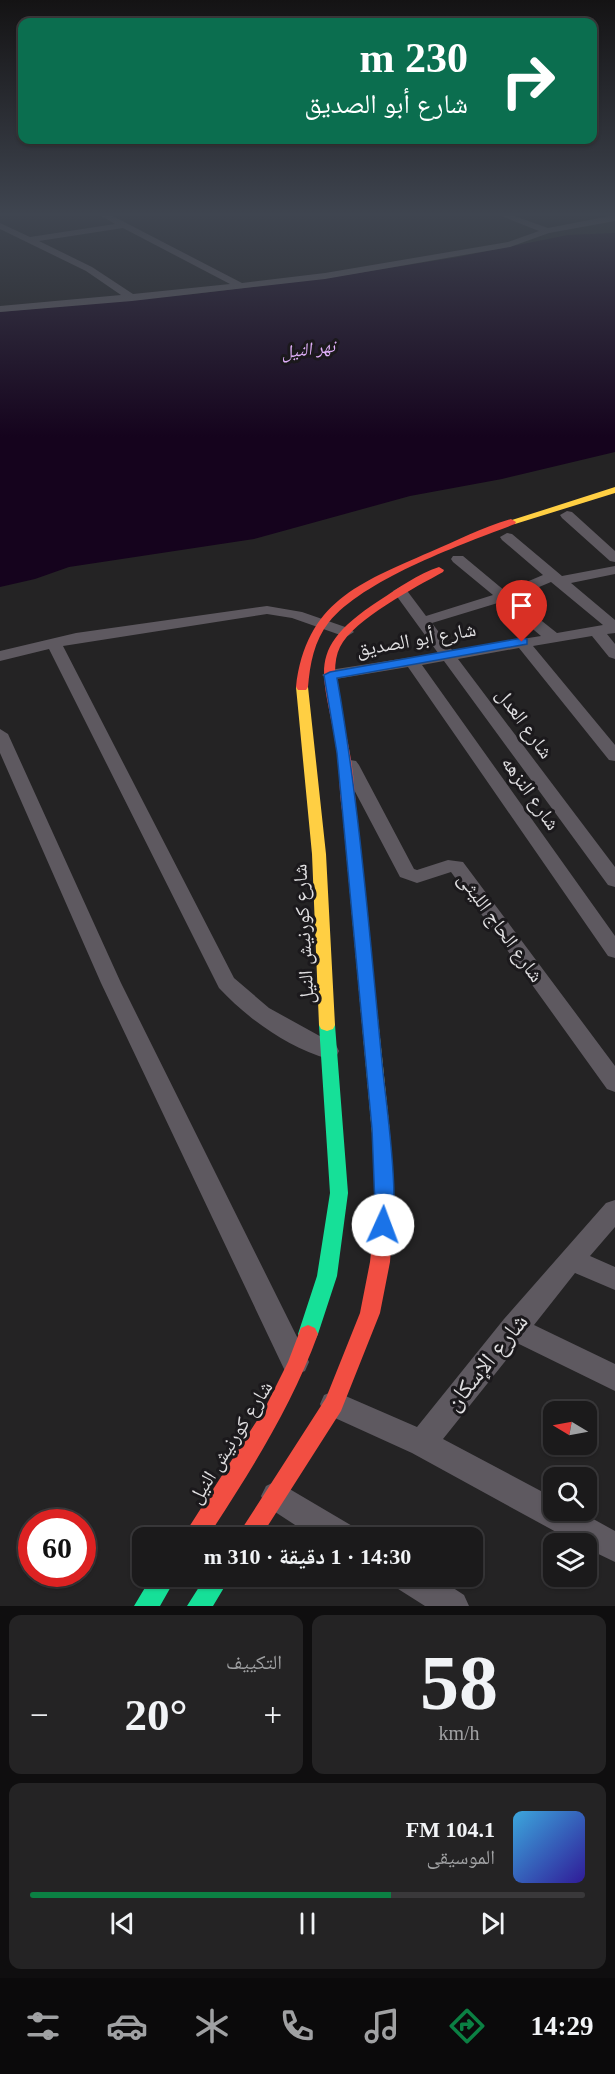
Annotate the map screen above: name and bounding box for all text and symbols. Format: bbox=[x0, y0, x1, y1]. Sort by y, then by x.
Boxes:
text: 230 m bbox=[360, 35, 468, 81]
icon: right bbox=[489, 42, 567, 120]
text: شارع أبو الصديق bbox=[304, 89, 468, 119]
water label: نهر النيل bbox=[280, 335, 339, 363]
pin bbox=[496, 580, 547, 642]
icon: arrive bbox=[505, 589, 538, 622]
street label: شارع أبو الصديق bbox=[354, 617, 478, 662]
street label: شارع العدل bbox=[490, 683, 558, 764]
street label: شارع النزهه bbox=[496, 752, 564, 835]
street label: شارع كورنيش النيل bbox=[288, 863, 320, 1005]
street label: شارع الحاج الليثى bbox=[452, 868, 548, 987]
position arrow bbox=[351, 1193, 415, 1257]
street label: شارع الإسكان bbox=[439, 1308, 534, 1417]
street label: شارع كورنيش النيل bbox=[183, 1377, 278, 1508]
north arrow bbox=[543, 1401, 597, 1455]
map controls bbox=[543, 1401, 597, 1587]
button: search bbox=[543, 1467, 597, 1521]
speed limit sign: 60 bbox=[18, 1509, 96, 1587]
button: layers bbox=[543, 1533, 597, 1587]
text: 14:30 · 1 دقيقة · 310 m bbox=[204, 1544, 411, 1569]
text: 58 bbox=[420, 1639, 498, 1726]
text: التكييف bbox=[226, 1651, 282, 1673]
text: 20° bbox=[125, 1690, 188, 1740]
text: − bbox=[30, 1697, 49, 1733]
text: + bbox=[263, 1697, 282, 1733]
text: km/h bbox=[438, 1722, 480, 1744]
text: 104.1 FM bbox=[406, 1817, 495, 1842]
text: الموسيقى bbox=[427, 1846, 495, 1868]
icon: previous bbox=[106, 1907, 139, 1940]
icon: pause bbox=[291, 1907, 324, 1940]
icon: next bbox=[476, 1907, 509, 1940]
icon: filters bbox=[22, 2005, 64, 2047]
icon: car bbox=[106, 2005, 148, 2047]
icon: climate bbox=[191, 2005, 233, 2047]
icon: phone bbox=[276, 2005, 318, 2047]
icon: music bbox=[361, 2005, 403, 2047]
icon: directions bbox=[446, 2005, 488, 2047]
text: 14:29 bbox=[531, 2011, 594, 2041]

